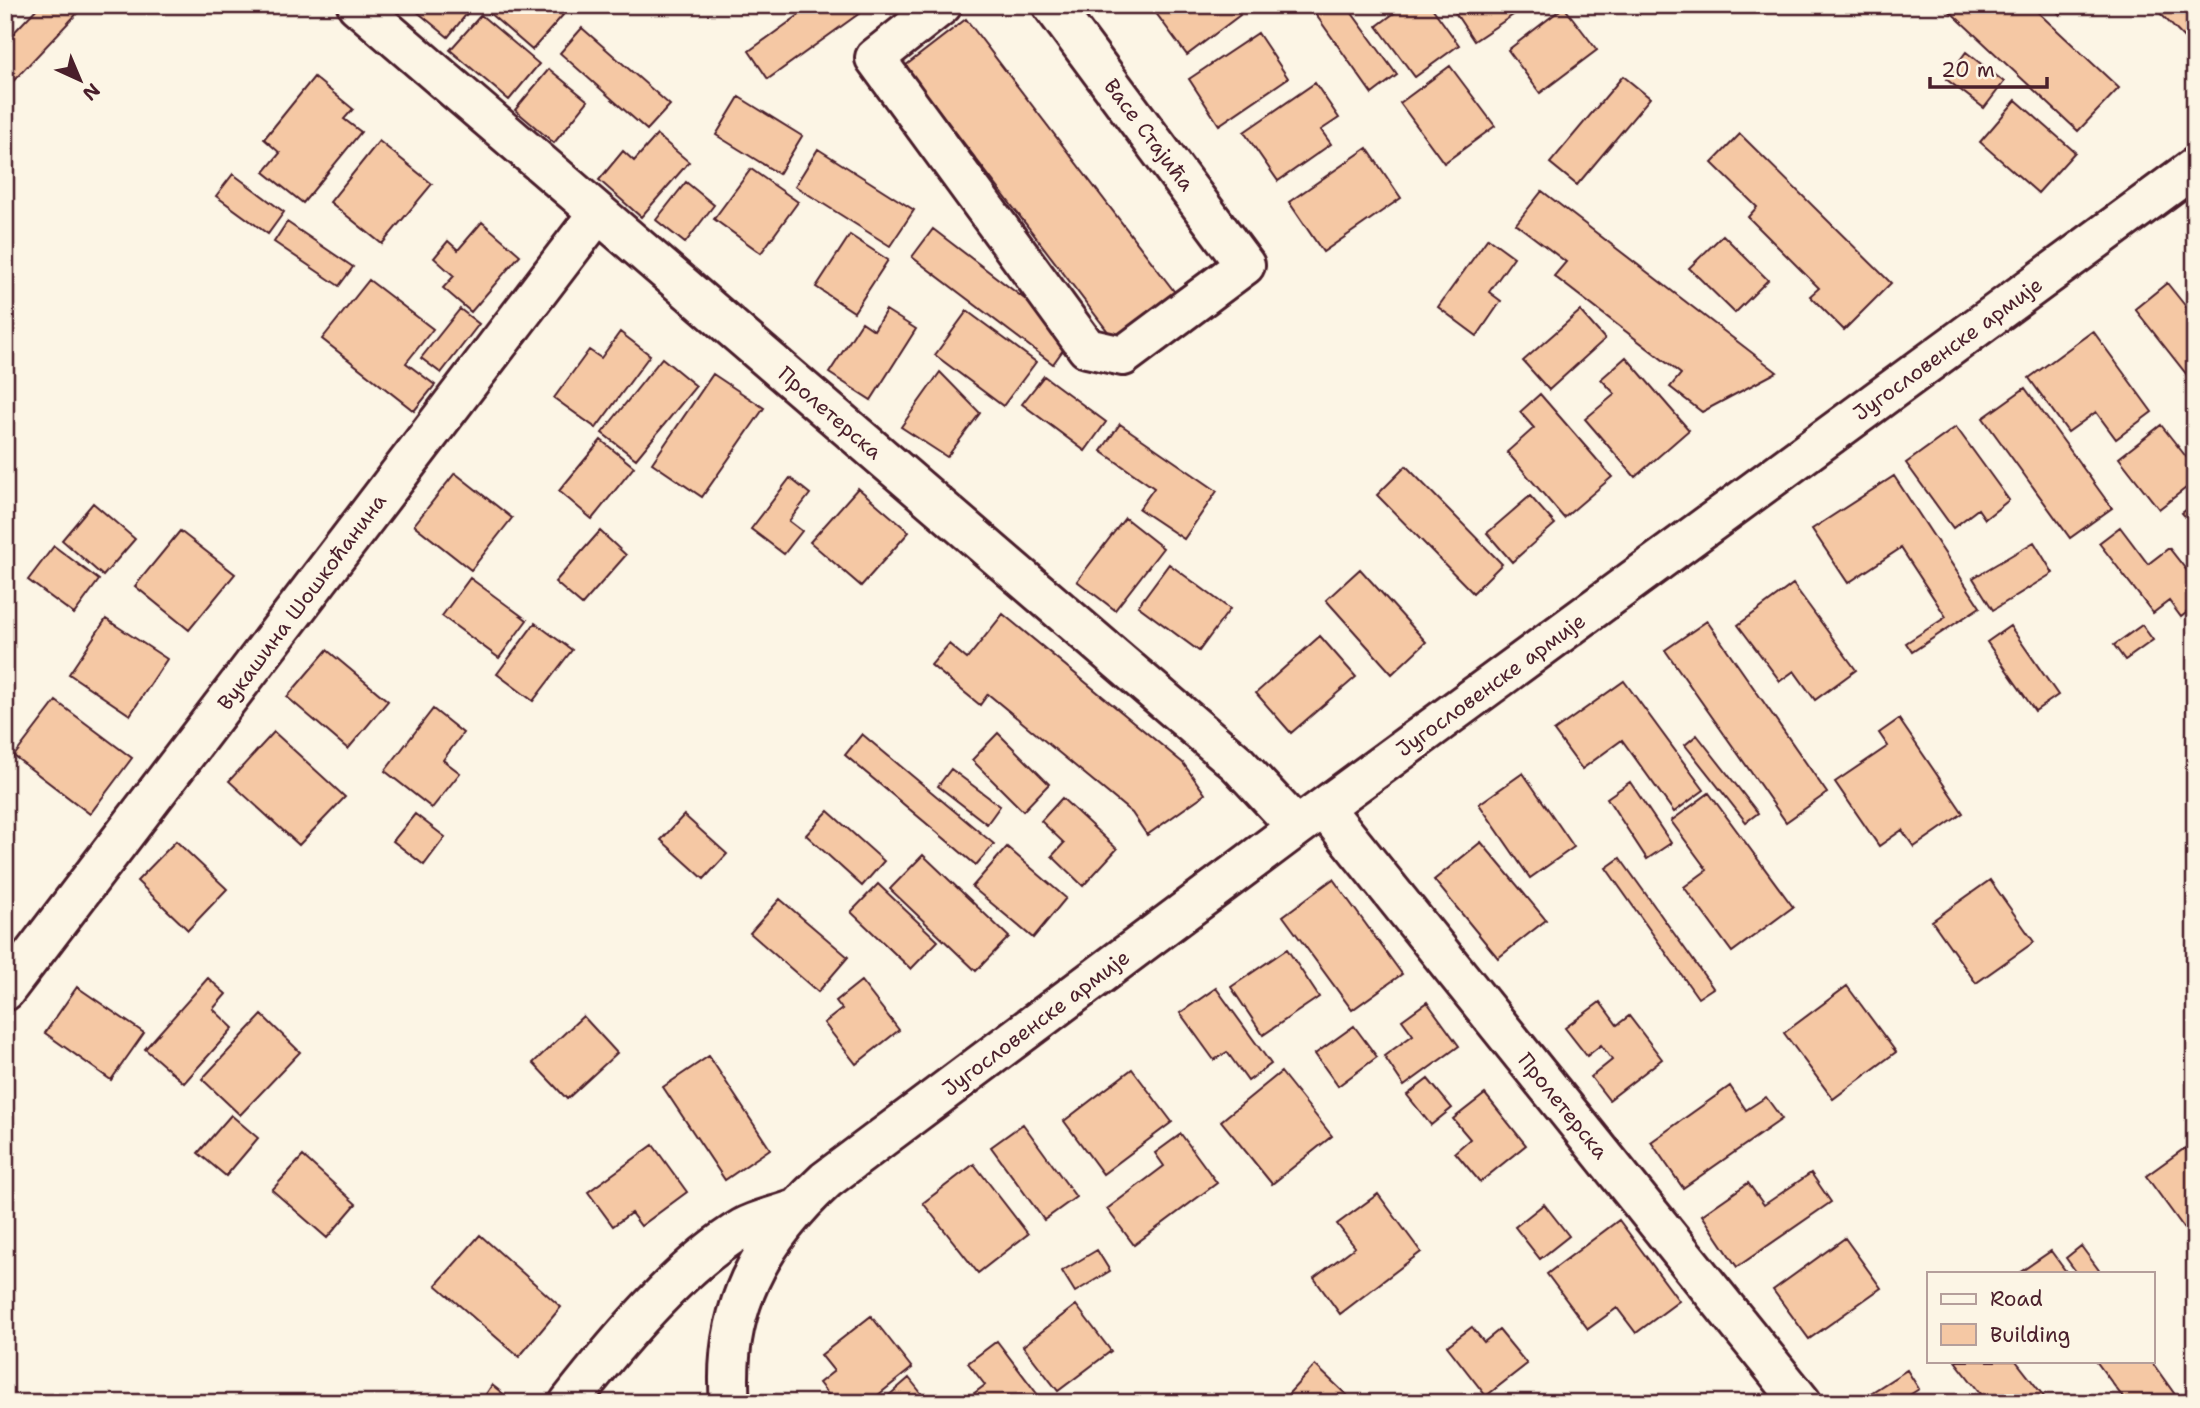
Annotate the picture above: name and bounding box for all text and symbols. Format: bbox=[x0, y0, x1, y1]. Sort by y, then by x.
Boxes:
north arrow bbox=[46, 46, 116, 116]
scale bar bbox=[1930, 46, 2048, 90]
text: 20 m bbox=[1941, 56, 1995, 84]
street label: Васе Стајића bbox=[1097, 73, 1201, 197]
text: N bbox=[77, 78, 106, 106]
street label: Југословенске армије bbox=[1848, 271, 2048, 427]
street label: Пролетерска bbox=[772, 360, 888, 466]
street label: Вукашина Шошкоћанина bbox=[211, 488, 393, 716]
street label: Југословенске армије bbox=[1391, 607, 1591, 763]
street label: Југословенске армије bbox=[937, 943, 1135, 1103]
street label: Пролетерска bbox=[1512, 1047, 1614, 1165]
legend bbox=[1927, 1272, 2154, 1362]
text: Road bbox=[1990, 1285, 2043, 1313]
text: Building bbox=[1990, 1321, 2070, 1349]

